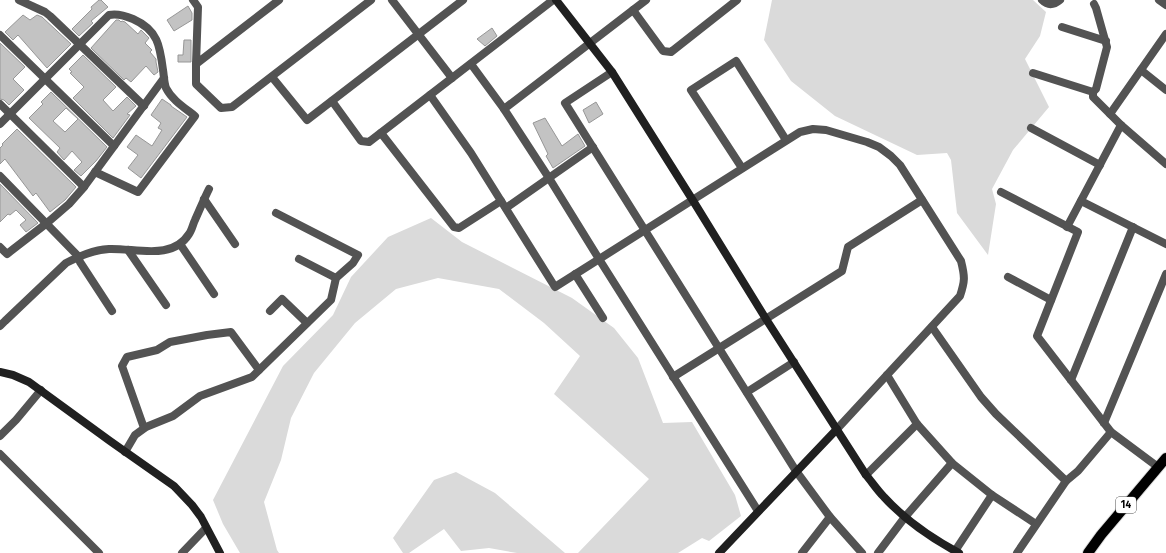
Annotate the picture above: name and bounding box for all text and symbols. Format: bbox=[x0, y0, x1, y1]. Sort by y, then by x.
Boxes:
road number: 14 bbox=[1116, 497, 1136, 513]

